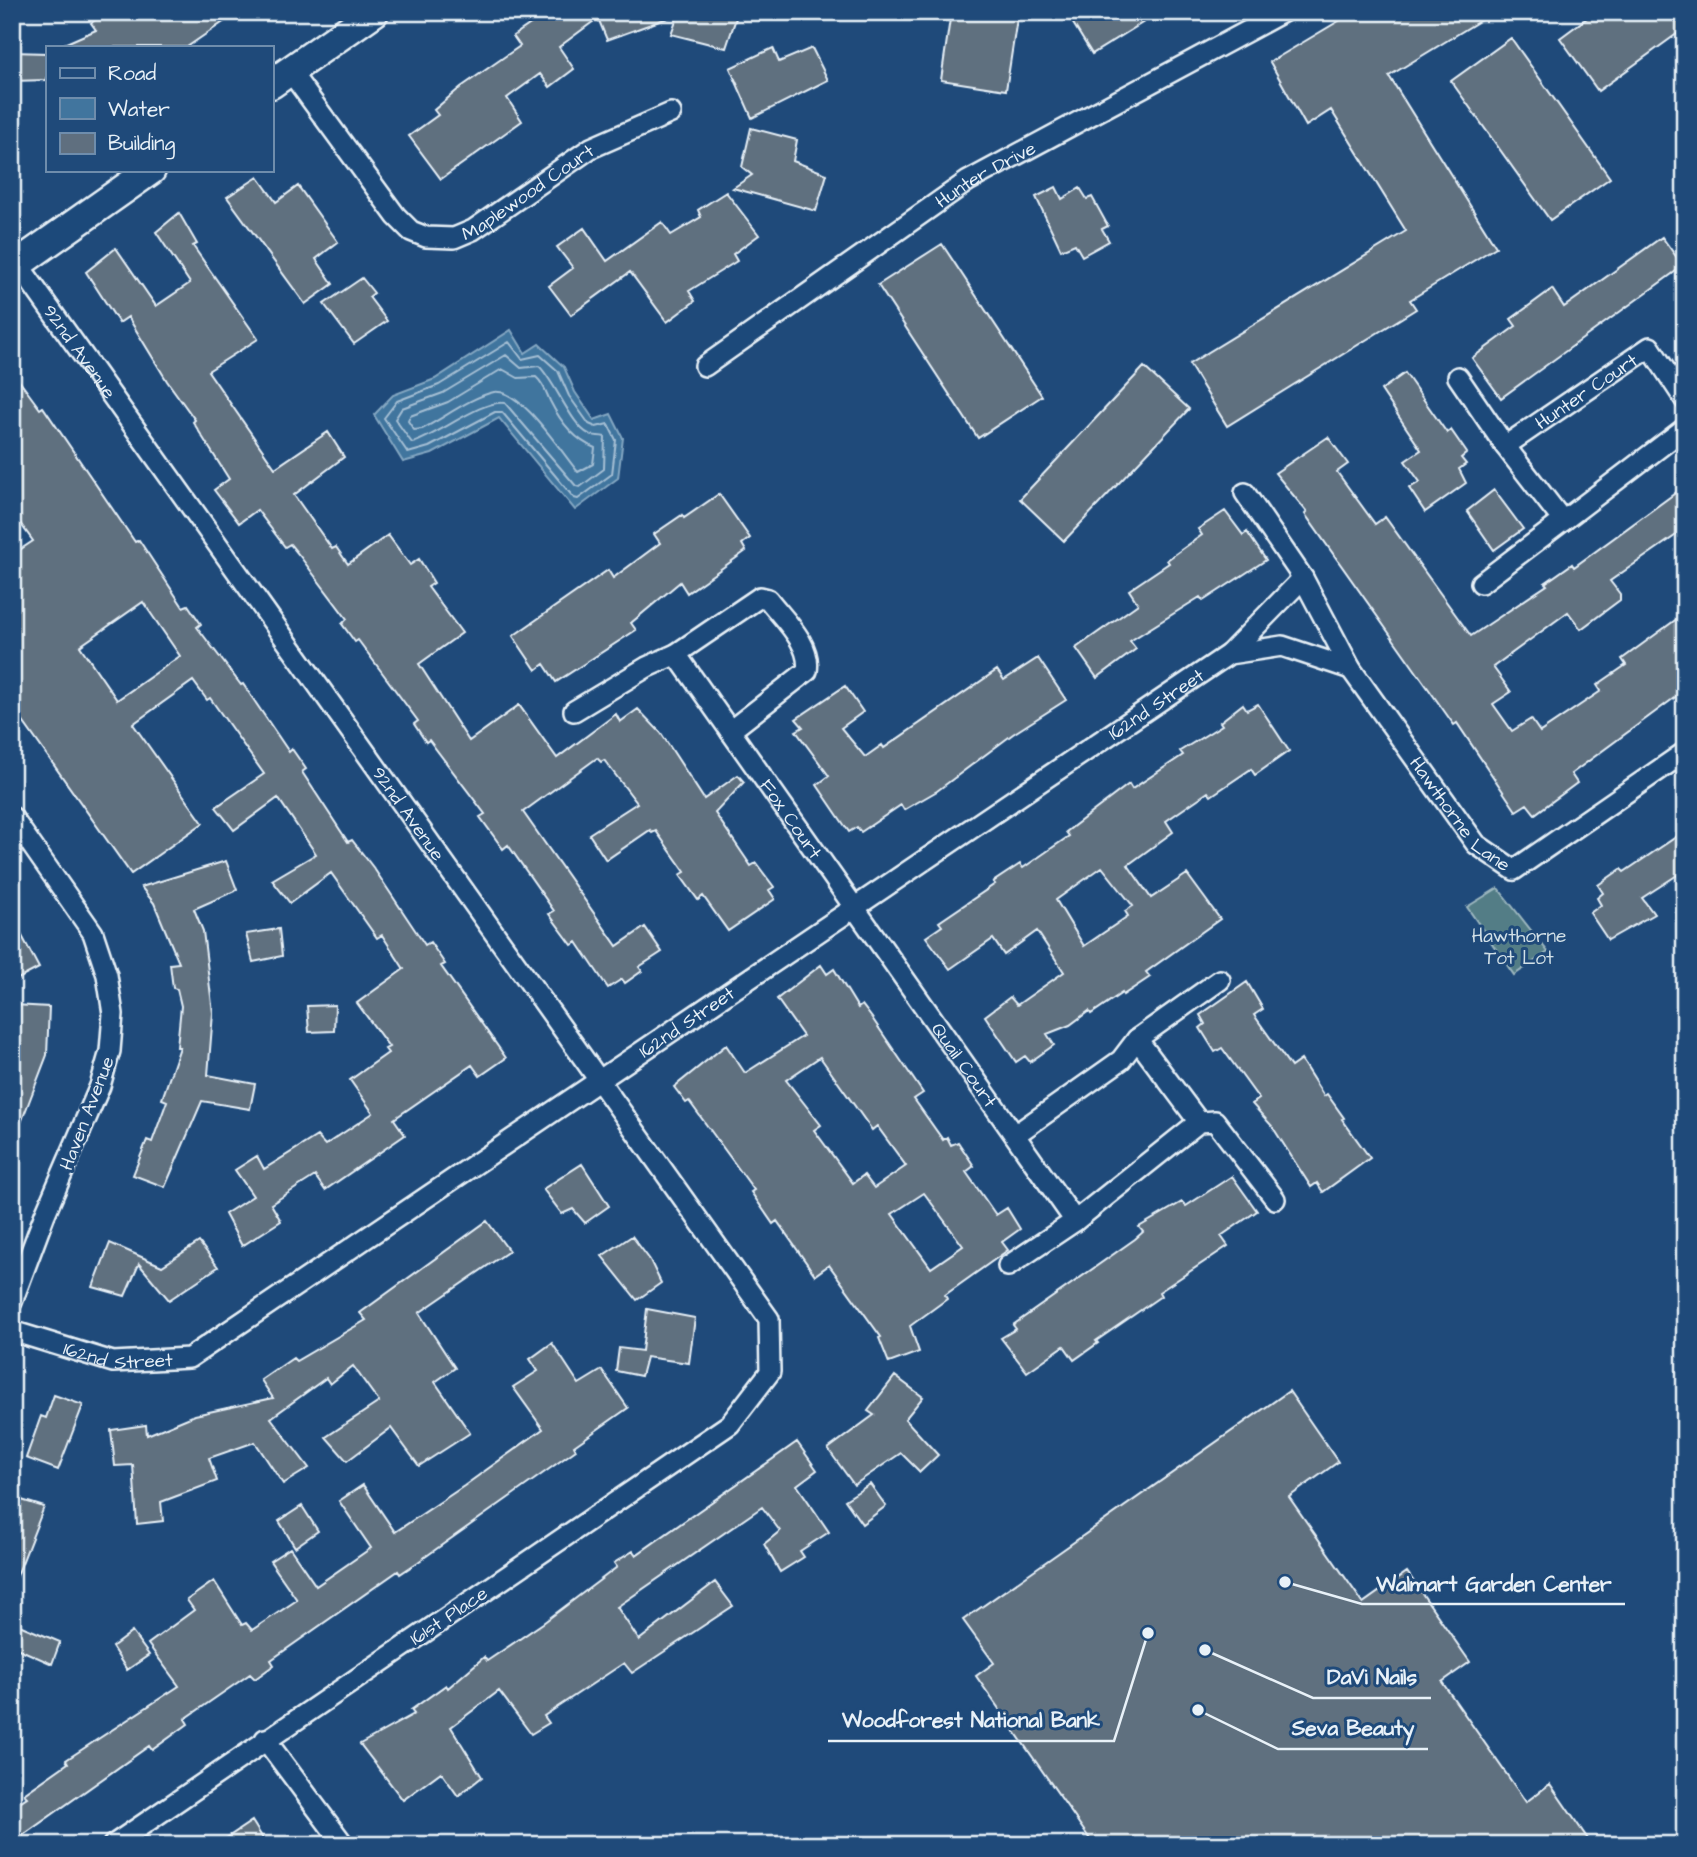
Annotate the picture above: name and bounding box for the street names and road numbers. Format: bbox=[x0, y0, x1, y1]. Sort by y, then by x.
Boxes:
street label: Hunter Drive bbox=[930, 135, 1041, 215]
street label: Maplewood Court bbox=[458, 138, 600, 248]
street label: 92nd Avenue bbox=[36, 299, 122, 405]
street label: Hunter Court bbox=[1530, 347, 1644, 437]
street label: 162nd Street bbox=[1103, 663, 1210, 747]
street label: Hawthorne Lane bbox=[1403, 751, 1515, 879]
street label: 92nd Avenue bbox=[365, 761, 451, 867]
street label: Fox Court bbox=[753, 774, 828, 865]
street label: 162nd Street bbox=[633, 980, 741, 1065]
street label: Quail Court bbox=[924, 1017, 1003, 1114]
street label: Haven Avenue bbox=[53, 1053, 122, 1174]
street label: 162nd Street bbox=[60, 1336, 174, 1377]
street label: 161st Place bbox=[405, 1580, 493, 1652]

